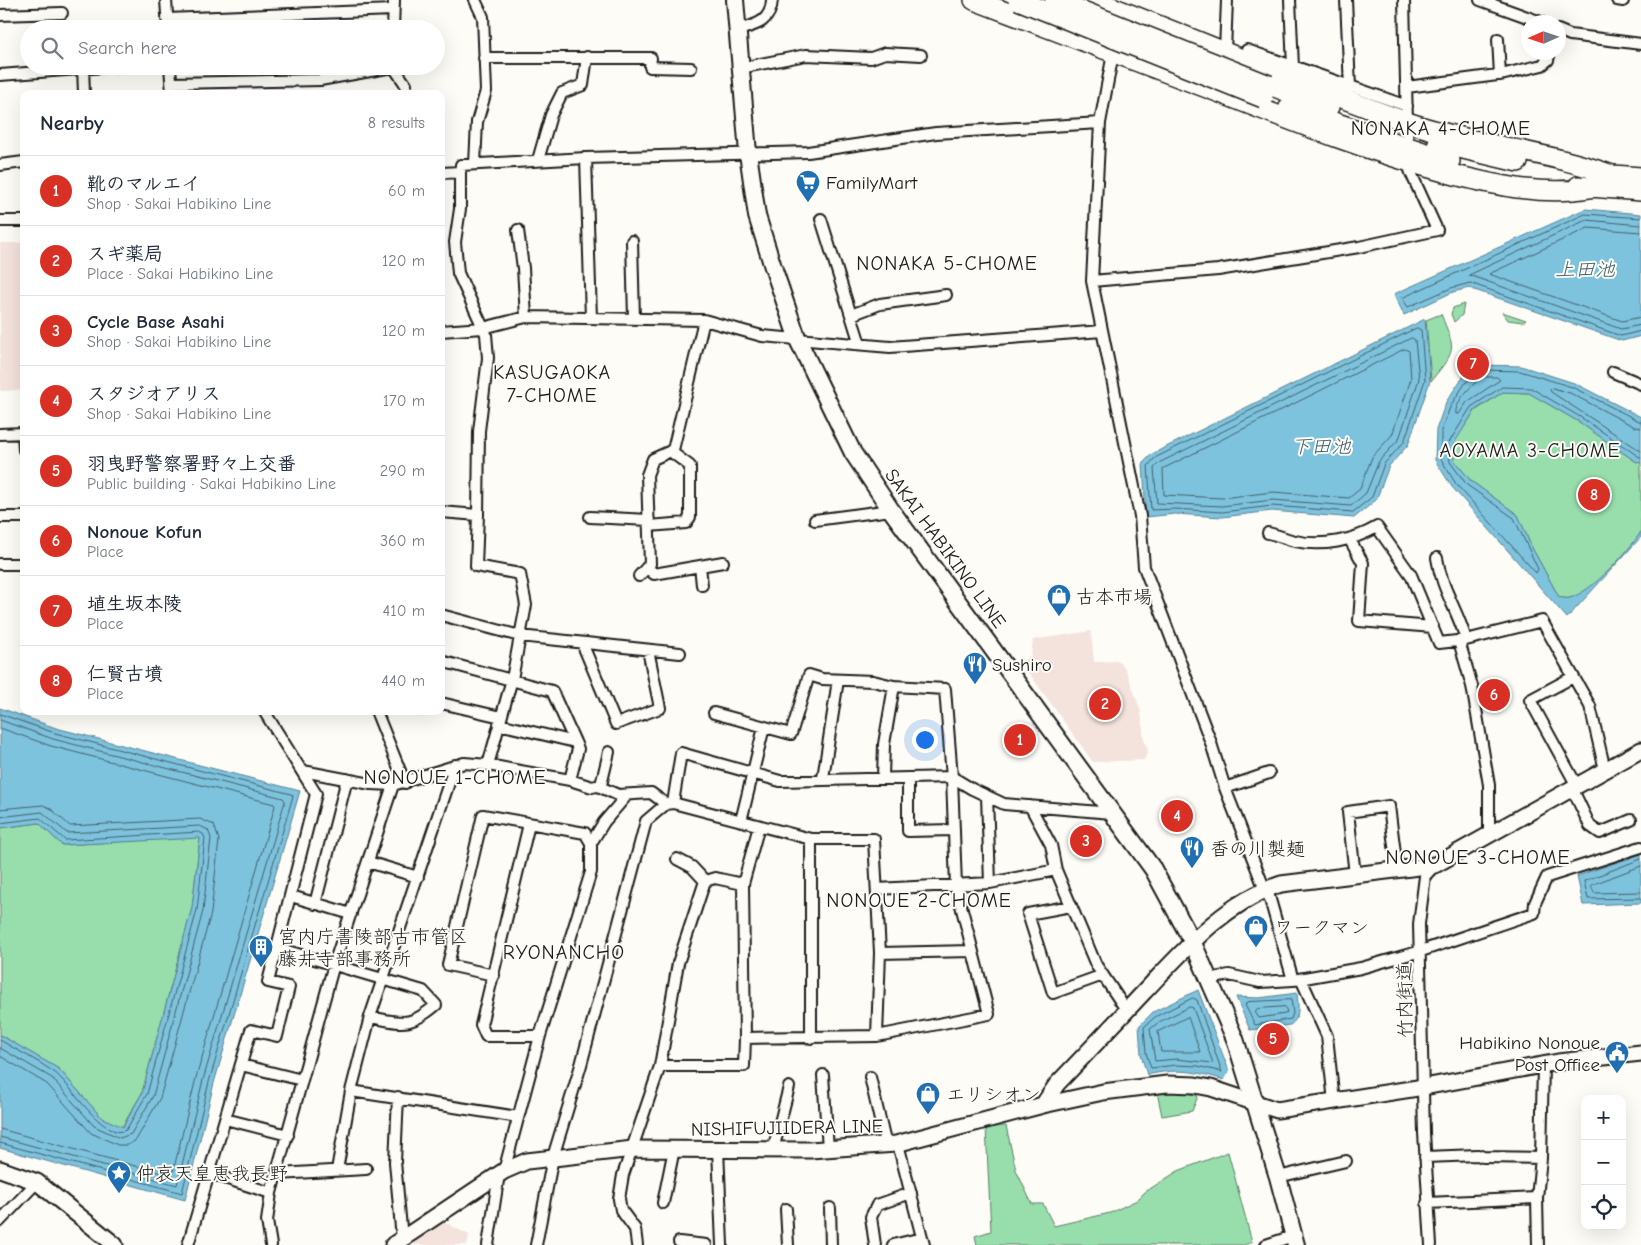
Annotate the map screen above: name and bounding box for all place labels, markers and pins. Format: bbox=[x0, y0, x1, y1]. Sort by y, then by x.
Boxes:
supermarket icon: FamilyMart bbox=[795, 169, 821, 203]
place label: FamilyMart bbox=[826, 172, 918, 194]
pin: 7 bbox=[1457, 345, 1489, 383]
pin: 8 bbox=[1578, 476, 1610, 514]
shop icon: 古本市場 bbox=[1046, 583, 1072, 617]
place label: 古本市場 bbox=[1076, 586, 1152, 608]
restaurant icon: Sushiro bbox=[962, 651, 988, 685]
place label: Sushiro bbox=[992, 654, 1052, 676]
pin: 6 bbox=[1478, 676, 1510, 714]
pin: 2 bbox=[1089, 685, 1121, 723]
pin: 1 bbox=[1004, 721, 1036, 759]
pin: 4 bbox=[1161, 797, 1193, 835]
pin: 3 bbox=[1070, 822, 1102, 860]
restaurant icon: 香の川製麺 bbox=[1179, 835, 1205, 869]
place label: 香の川製麺 bbox=[1210, 838, 1305, 860]
shop icon: ワークマン bbox=[1243, 914, 1269, 948]
place label: ワークマン bbox=[1274, 917, 1369, 939]
place label: 宮内庁書陵部古市管区 藤井寺部事務所 bbox=[278, 926, 468, 970]
building icon: 宮内庁書陵部古市管区 藤井寺部事務所 bbox=[248, 934, 274, 968]
pin: 5 bbox=[1257, 1020, 1289, 1058]
place label: Habikino Nonoue Post Office bbox=[1459, 1032, 1600, 1076]
public building icon: Habikino Nonoue Post Office bbox=[1604, 1040, 1630, 1074]
shop icon: エリシオン bbox=[915, 1081, 941, 1115]
place label: エリシオン bbox=[946, 1084, 1041, 1106]
place icon: 仲哀天皇恵我長野 bbox=[106, 1160, 132, 1194]
place label: 仲哀天皇恵我長野 bbox=[136, 1163, 288, 1185]

